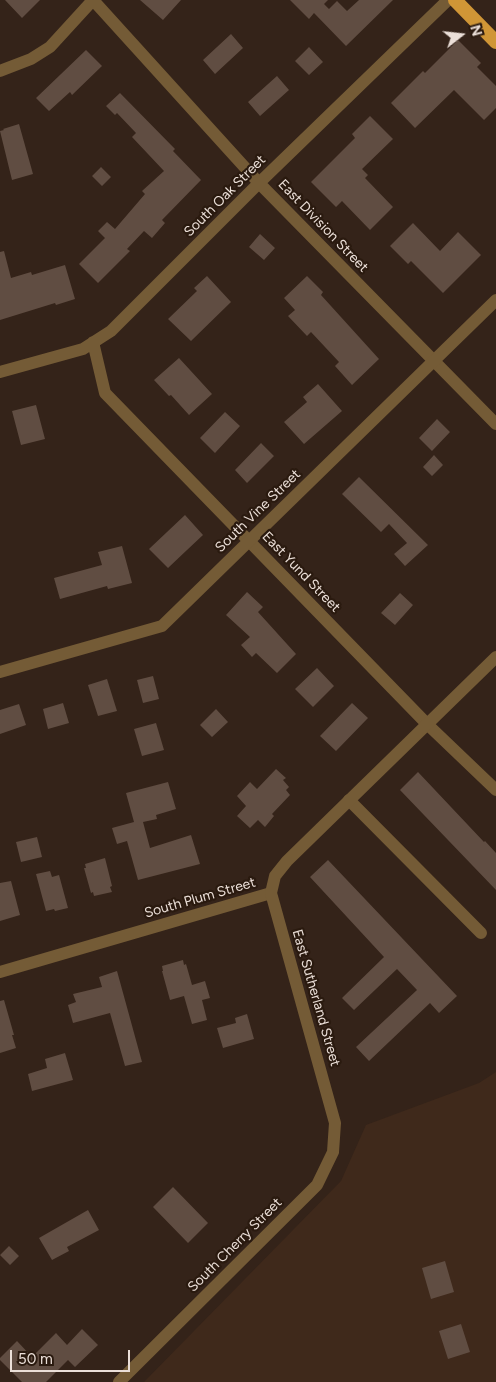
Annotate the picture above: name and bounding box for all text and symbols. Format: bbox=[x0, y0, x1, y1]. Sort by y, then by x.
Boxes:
north arrow bbox=[436, 10, 486, 60]
text: N bbox=[466, 23, 486, 38]
street label: South Oak Street bbox=[181, 152, 269, 240]
street label: East Division Street bbox=[274, 176, 372, 276]
street label: South Vine Street bbox=[212, 466, 304, 556]
street label: East Yund Street bbox=[258, 528, 344, 616]
street label: South Plum Street bbox=[143, 874, 257, 922]
street label: East Sutherland Street bbox=[288, 928, 344, 1068]
street label: South Cherry Street bbox=[184, 1194, 286, 1296]
scale bar bbox=[12, 1340, 132, 1372]
text: 50 m bbox=[18, 1350, 53, 1368]

